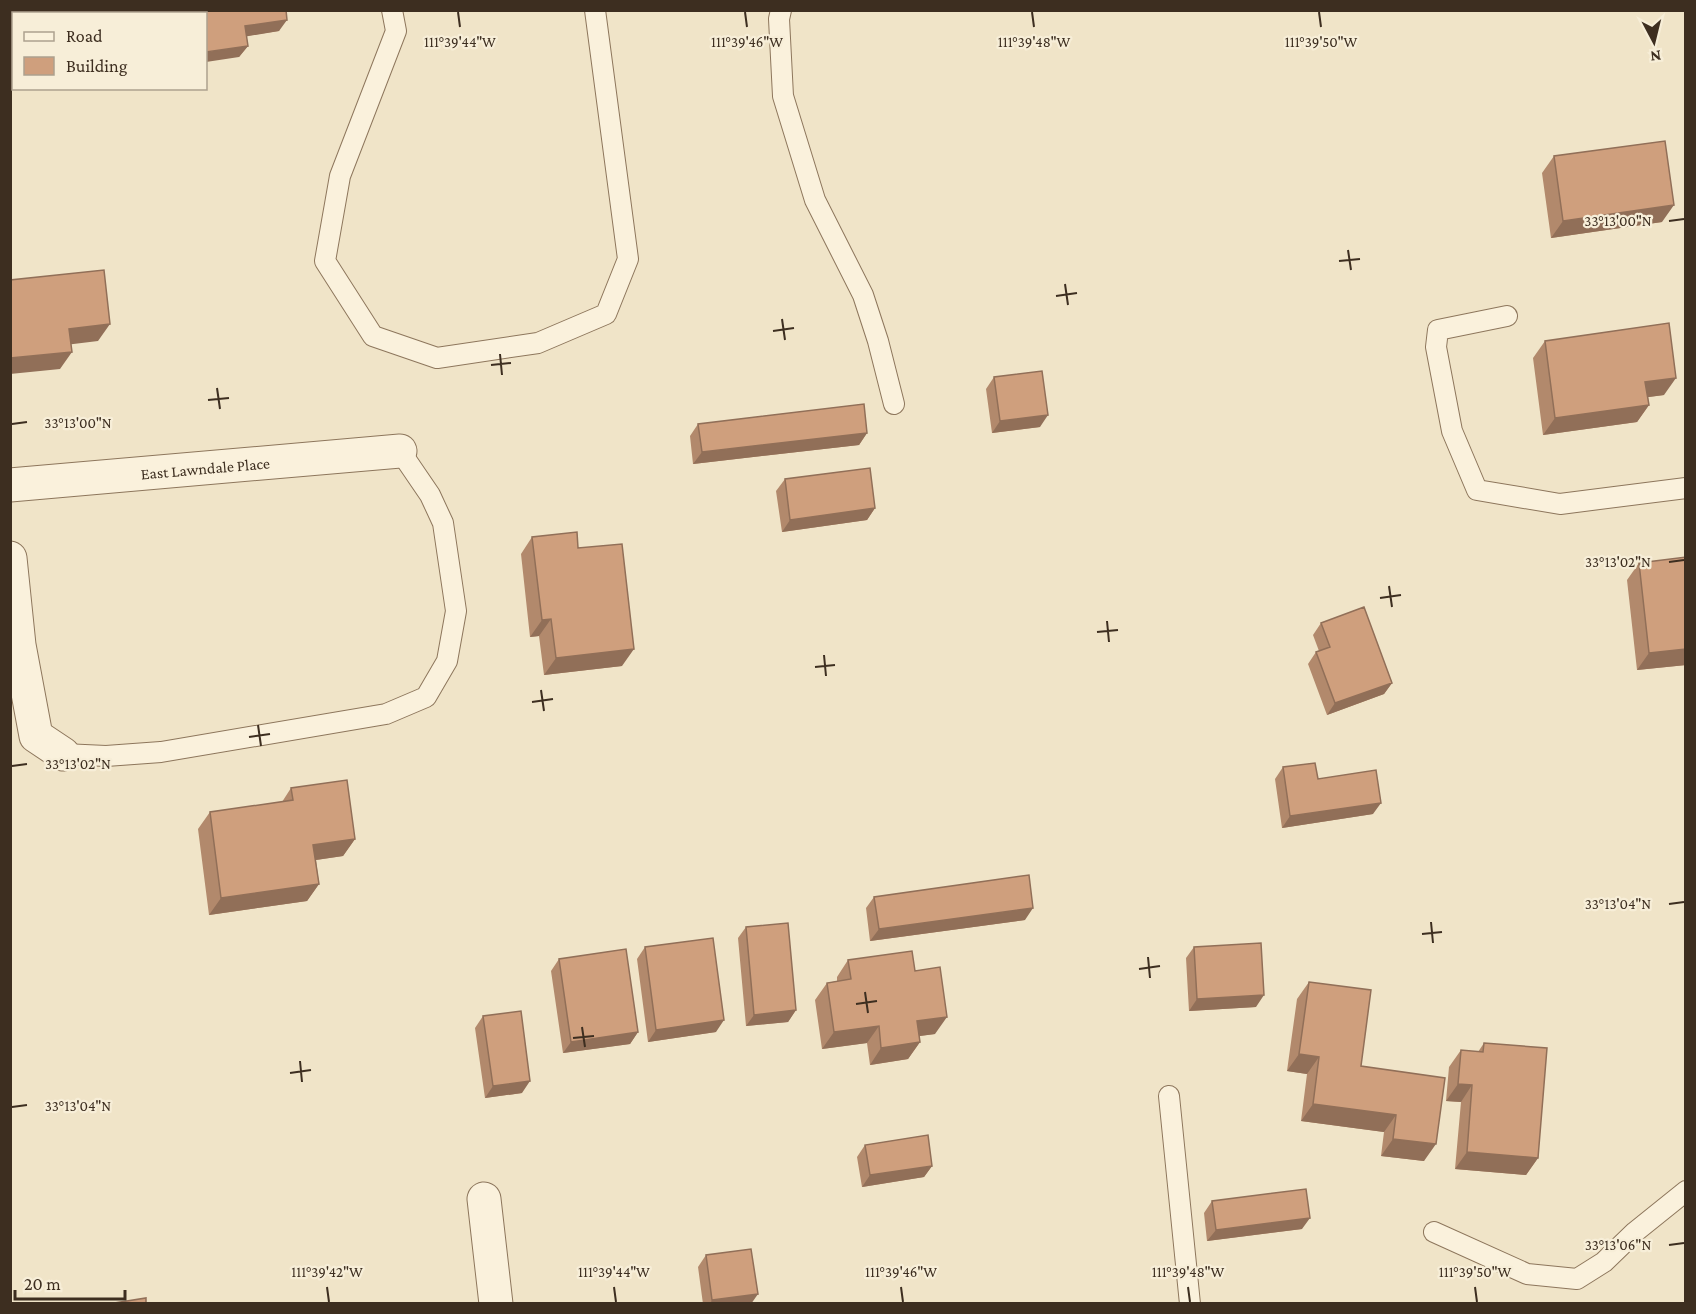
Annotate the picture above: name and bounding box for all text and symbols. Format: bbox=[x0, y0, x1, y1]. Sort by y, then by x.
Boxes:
legend bbox=[12, 12, 207, 90]
north arrow bbox=[1624, 12, 1684, 72]
text: Road bbox=[66, 26, 103, 46]
text: 111°39'44"W bbox=[424, 34, 496, 50]
text: 111°39'46"W bbox=[711, 34, 783, 50]
text: 111°39'48"W bbox=[998, 34, 1070, 50]
text: 111°39'50"W bbox=[1285, 34, 1357, 50]
text: N bbox=[1649, 47, 1662, 66]
text: Building bbox=[66, 56, 128, 76]
text: 33°13'00"N bbox=[1584, 213, 1652, 229]
text: 33°13'00"N bbox=[44, 415, 112, 431]
street label: East Lawndale Place bbox=[140, 454, 271, 482]
text: 33°13'02"N bbox=[1585, 554, 1651, 570]
text: 33°13'02"N bbox=[45, 756, 111, 772]
text: 33°13'04"N bbox=[1585, 896, 1651, 912]
text: 33°13'04"N bbox=[45, 1098, 111, 1114]
text: 33°13'06"N bbox=[1585, 1237, 1651, 1253]
scale bar bbox=[15, 1263, 124, 1301]
text: 111°39'42"W bbox=[291, 1264, 363, 1280]
text: 111°39'44"W bbox=[578, 1264, 650, 1280]
text: 111°39'46"W bbox=[865, 1264, 937, 1280]
text: 111°39'48"W bbox=[1152, 1264, 1224, 1280]
text: 111°39'50"W bbox=[1439, 1264, 1511, 1280]
text: 20 m bbox=[24, 1274, 61, 1294]

